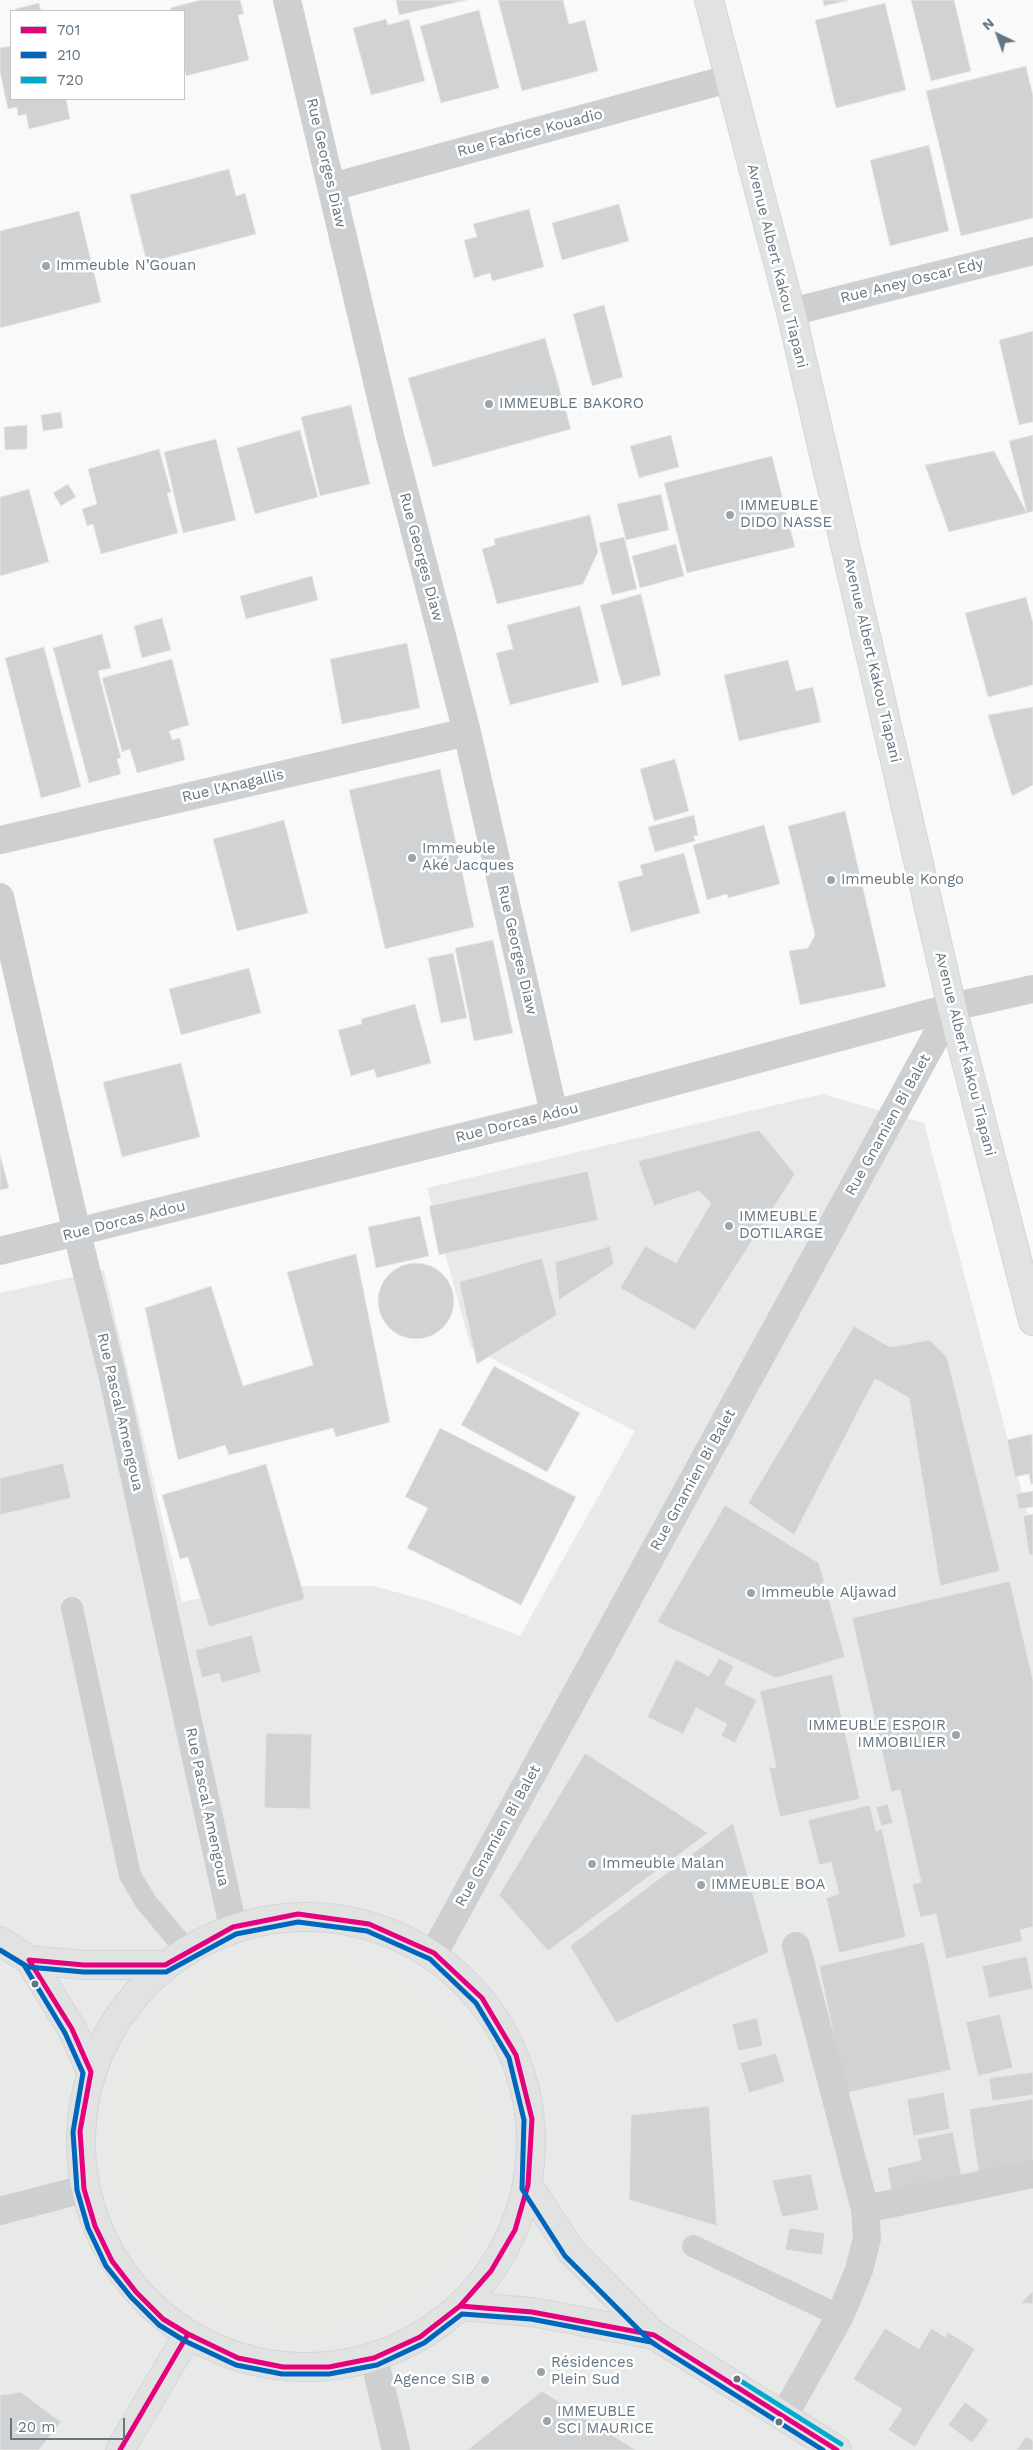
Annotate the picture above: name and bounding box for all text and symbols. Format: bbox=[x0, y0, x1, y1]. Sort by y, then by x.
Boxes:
legend bbox=[10, 10, 185, 100]
north arrow bbox=[973, 10, 1023, 60]
text: N bbox=[979, 14, 997, 33]
text: 701 bbox=[57, 21, 80, 39]
text: 210 bbox=[57, 46, 81, 64]
text: 720 bbox=[57, 71, 84, 89]
street label: Rue Georges Diaw bbox=[302, 96, 350, 230]
street label: Rue Fabrice Kouadio bbox=[455, 105, 605, 161]
street label: Avenue Albert Kakou Tiapani bbox=[743, 162, 811, 370]
street label: Rue Aney Oscar Edy bbox=[839, 255, 985, 307]
place label: Immeuble N’Gouan bbox=[56, 257, 196, 275]
marker: Immeuble N’Gouan bbox=[40, 260, 52, 272]
place label: IMMEUBLE BAKORO bbox=[499, 395, 644, 413]
marker: IMMEUBLE BAKORO bbox=[483, 398, 495, 410]
street label: Rue Georges Diaw bbox=[395, 491, 447, 623]
place label: IMMEUBLE DIDO NASSE bbox=[740, 497, 832, 532]
marker: IMMEUBLE DIDO NASSE bbox=[724, 509, 736, 521]
street label: Avenue Albert Kakou Tiapani bbox=[840, 556, 904, 764]
street label: Rue l'Anagallis bbox=[180, 766, 286, 806]
place label: Immeuble Aké Jacques bbox=[422, 840, 514, 875]
marker: Immeuble Aké Jacques bbox=[406, 852, 418, 864]
place label: Immeuble Kongo bbox=[841, 871, 964, 889]
marker: Immeuble Kongo bbox=[825, 874, 837, 886]
street label: Rue Georges Diaw bbox=[493, 883, 541, 1017]
street label: Avenue Albert Kakou Tiapani bbox=[931, 950, 999, 1158]
street label: Rue Gnamien Bi Balet bbox=[842, 1051, 934, 1199]
street label: Rue Dorcas Adou bbox=[454, 1099, 580, 1147]
street label: Rue Dorcas Adou bbox=[61, 1197, 187, 1245]
place label: IMMEUBLE DOTILARGE bbox=[739, 1208, 823, 1243]
marker: IMMEUBLE DOTILARGE bbox=[723, 1220, 735, 1232]
street label: Rue Pascal Amengoua bbox=[93, 1331, 147, 1493]
street label: Rue Gnamien Bi Balet bbox=[647, 1406, 739, 1554]
place label: Immeuble Aljawad bbox=[761, 1584, 897, 1602]
marker: Immeuble Aljawad bbox=[745, 1587, 757, 1599]
place label: IMMEUBLE ESPOIR IMMOBILIER bbox=[808, 1717, 946, 1752]
street label: Rue Pascal Amengoua bbox=[181, 1726, 233, 1888]
marker: IMMEUBLE ESPOIR IMMOBILIER bbox=[950, 1729, 962, 1741]
street label: Rue Gnamien Bi Balet bbox=[452, 1762, 544, 1910]
place label: Immeuble Malan bbox=[602, 1855, 724, 1873]
marker: Immeuble Malan bbox=[586, 1858, 598, 1870]
place label: IMMEUBLE BOA bbox=[711, 1876, 825, 1894]
marker: IMMEUBLE BOA bbox=[695, 1879, 707, 1891]
unlabelled marker bbox=[30, 1979, 40, 1989]
place label: Résidences Plein Sud bbox=[551, 2354, 634, 2389]
marker: Résidences Plein Sud bbox=[535, 2366, 547, 2378]
place label: Agence SIB bbox=[393, 2371, 475, 2389]
marker: Agence SIB bbox=[479, 2374, 491, 2386]
unlabelled marker bbox=[732, 2374, 742, 2384]
place label: IMMEUBLE SCI MAURICE bbox=[557, 2403, 654, 2438]
scale bar bbox=[12, 2408, 128, 2440]
marker: IMMEUBLE SCI MAURICE bbox=[541, 2415, 553, 2427]
unlabelled marker bbox=[774, 2417, 784, 2427]
text: 20 m bbox=[18, 2418, 56, 2436]

